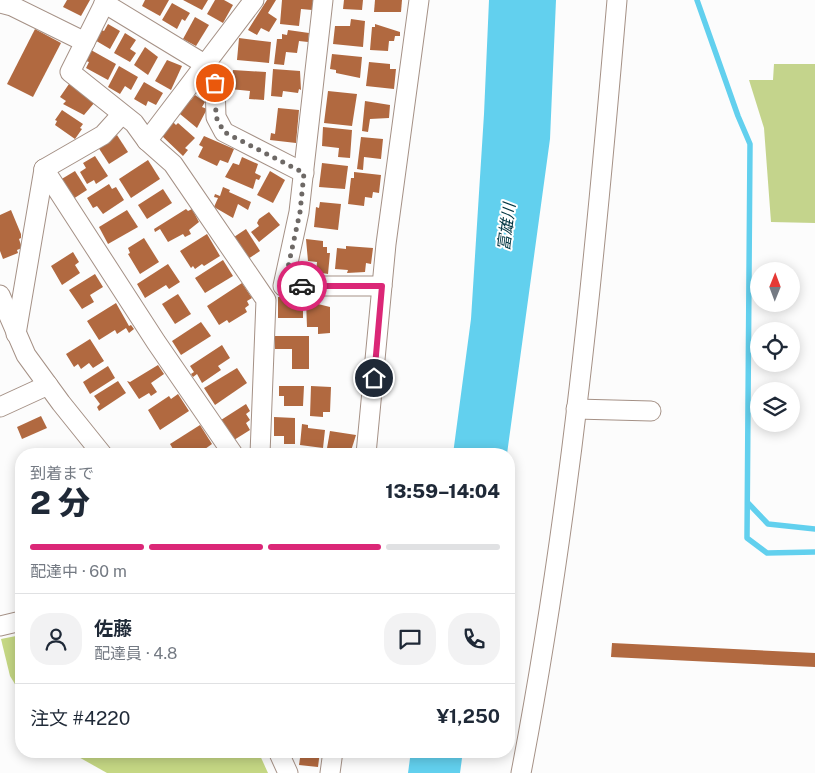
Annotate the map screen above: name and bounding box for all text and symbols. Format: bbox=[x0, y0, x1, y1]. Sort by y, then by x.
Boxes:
pin bbox=[194, 62, 236, 104]
icon: bag bbox=[201, 69, 229, 97]
water label: 富雄川 bbox=[494, 200, 519, 252]
courier bbox=[277, 261, 327, 311]
north arrow bbox=[750, 262, 800, 312]
map controls bbox=[750, 262, 800, 432]
icon: car bbox=[288, 272, 316, 300]
button: locate bbox=[750, 322, 800, 372]
pin bbox=[353, 357, 395, 399]
icon: home bbox=[360, 364, 388, 392]
button: layers bbox=[750, 382, 800, 432]
text: 到着まで bbox=[30, 464, 94, 483]
text: 13:59–14:04 bbox=[385, 480, 500, 502]
text: 2 分 bbox=[30, 484, 90, 521]
text: 配達中 · 60 m bbox=[30, 562, 127, 581]
button: person bbox=[30, 613, 82, 665]
button: chat bbox=[384, 613, 436, 665]
button: phone bbox=[448, 613, 500, 665]
text: 佐藤 bbox=[94, 617, 132, 639]
text: 配達員 · 4.8 bbox=[94, 644, 177, 663]
text: ¥1,250 bbox=[437, 705, 500, 727]
text: 注文 #4220 bbox=[30, 707, 130, 729]

